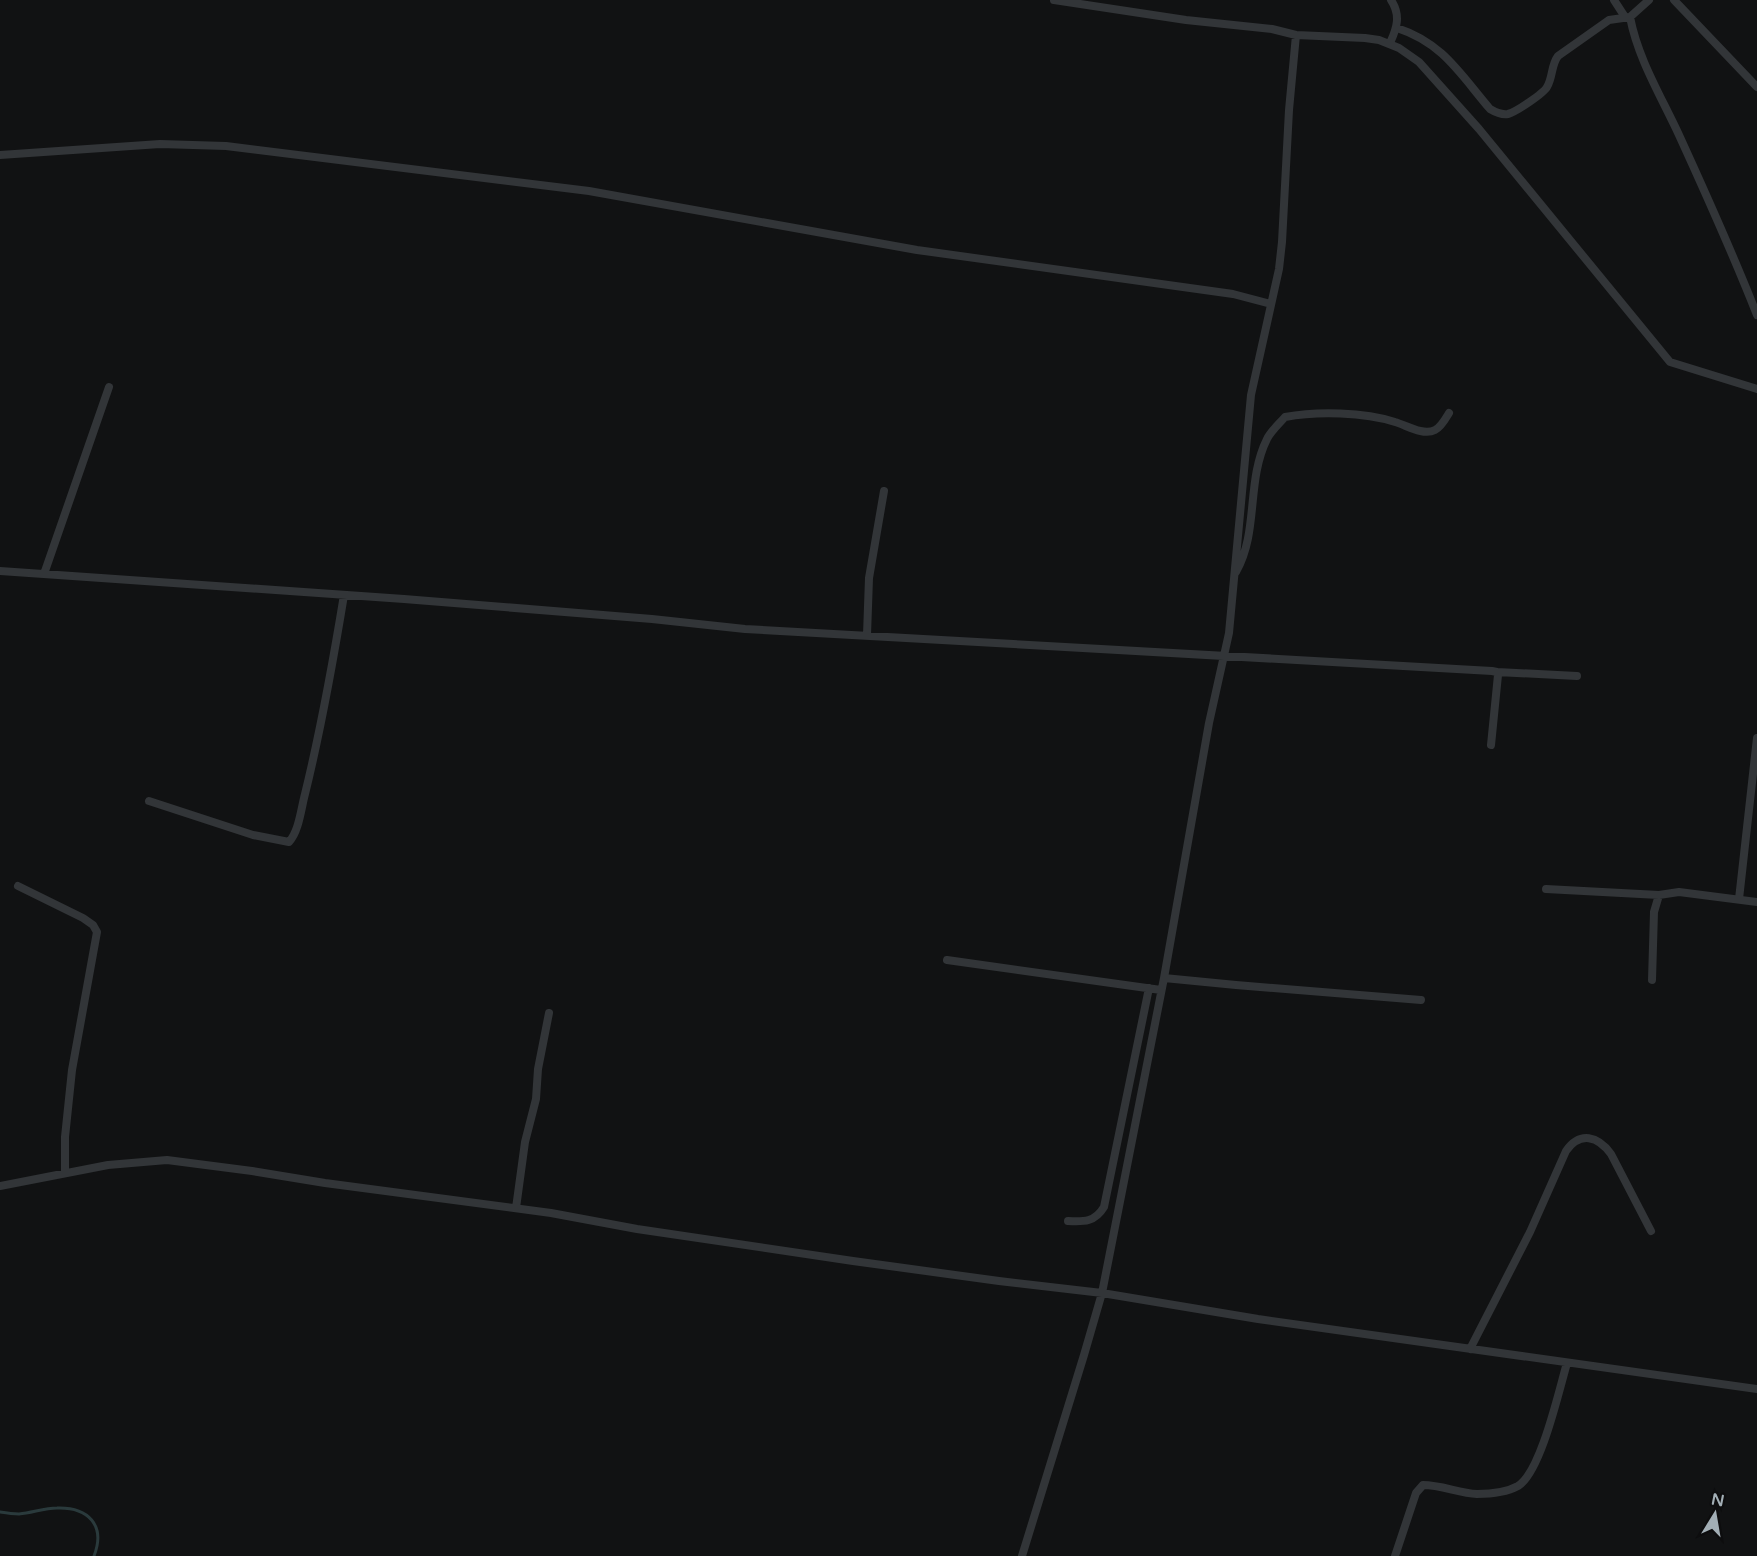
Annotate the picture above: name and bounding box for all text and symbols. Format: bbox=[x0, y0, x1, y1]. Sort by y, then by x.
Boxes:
north arrow bbox=[1685, 1484, 1745, 1544]
text: N bbox=[1709, 1489, 1726, 1511]

